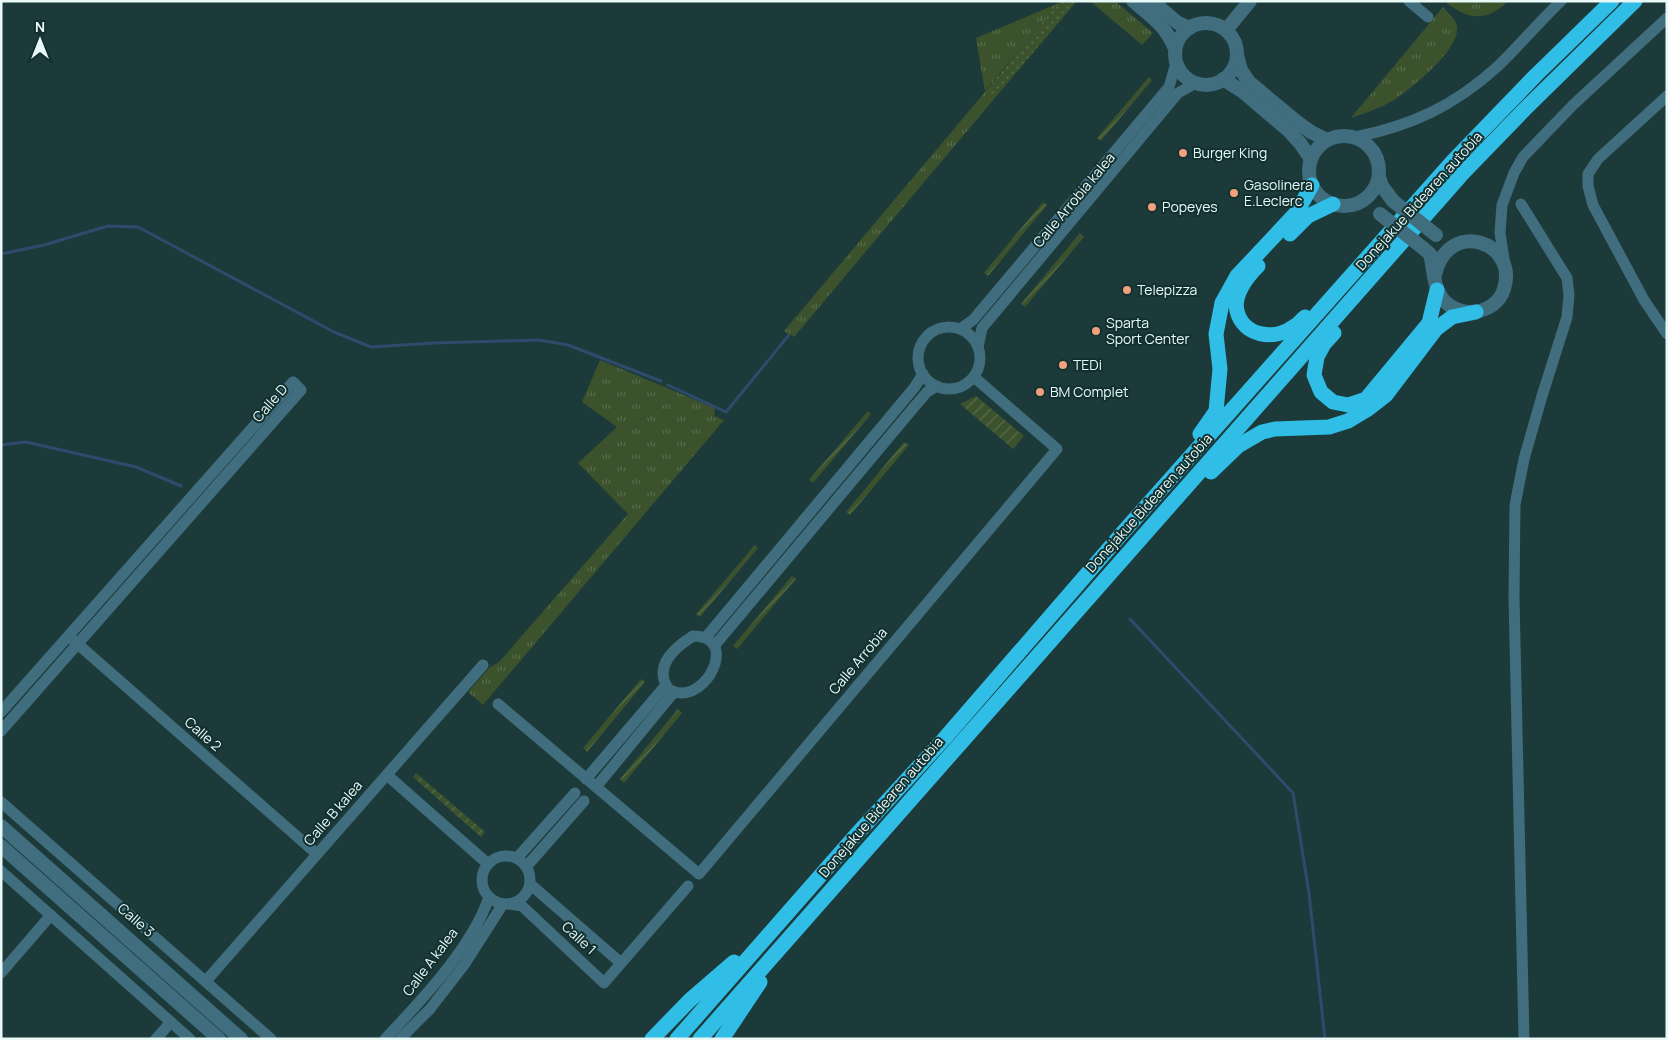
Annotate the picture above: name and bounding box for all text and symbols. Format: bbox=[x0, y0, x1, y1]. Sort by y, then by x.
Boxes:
north arrow bbox=[15, 15, 65, 65]
text: N bbox=[35, 17, 45, 36]
street label: Donejakue Bidearen autobia bbox=[1351, 127, 1486, 274]
place label: Burger King bbox=[1193, 143, 1267, 162]
marker: Burger King bbox=[1177, 147, 1189, 159]
street label: Calle Arrobia kalea bbox=[1028, 148, 1119, 251]
place label: Gasolinera E.Leclerc bbox=[1244, 175, 1313, 210]
marker: Gasolinera E.Leclerc bbox=[1228, 187, 1240, 199]
place label: Popeyes bbox=[1162, 197, 1218, 216]
marker: Popeyes bbox=[1146, 201, 1158, 213]
place label: Telepizza bbox=[1137, 280, 1197, 299]
marker: Telepizza bbox=[1121, 284, 1133, 296]
place label: Sparta Sport Center bbox=[1106, 313, 1190, 348]
marker: Sparta Sport Center bbox=[1090, 325, 1102, 337]
place label: TEDi bbox=[1073, 355, 1102, 374]
marker: TEDi bbox=[1057, 359, 1069, 371]
street label: Calle D bbox=[248, 380, 291, 426]
place label: BM Complet bbox=[1050, 382, 1129, 401]
marker: BM Complet bbox=[1034, 386, 1046, 398]
street label: Donejakue Bidearen autobia bbox=[1081, 429, 1216, 576]
street label: Calle Arrobia bbox=[824, 623, 891, 698]
street label: Calle 2 bbox=[181, 712, 226, 755]
street label: Donejakue Bidearen autobia bbox=[814, 732, 947, 881]
street label: Calle B kalea bbox=[299, 776, 366, 849]
street label: Calle 3 bbox=[114, 898, 159, 941]
street label: Calle 1 bbox=[558, 917, 601, 958]
street label: Calle A kalea bbox=[398, 924, 462, 1000]

